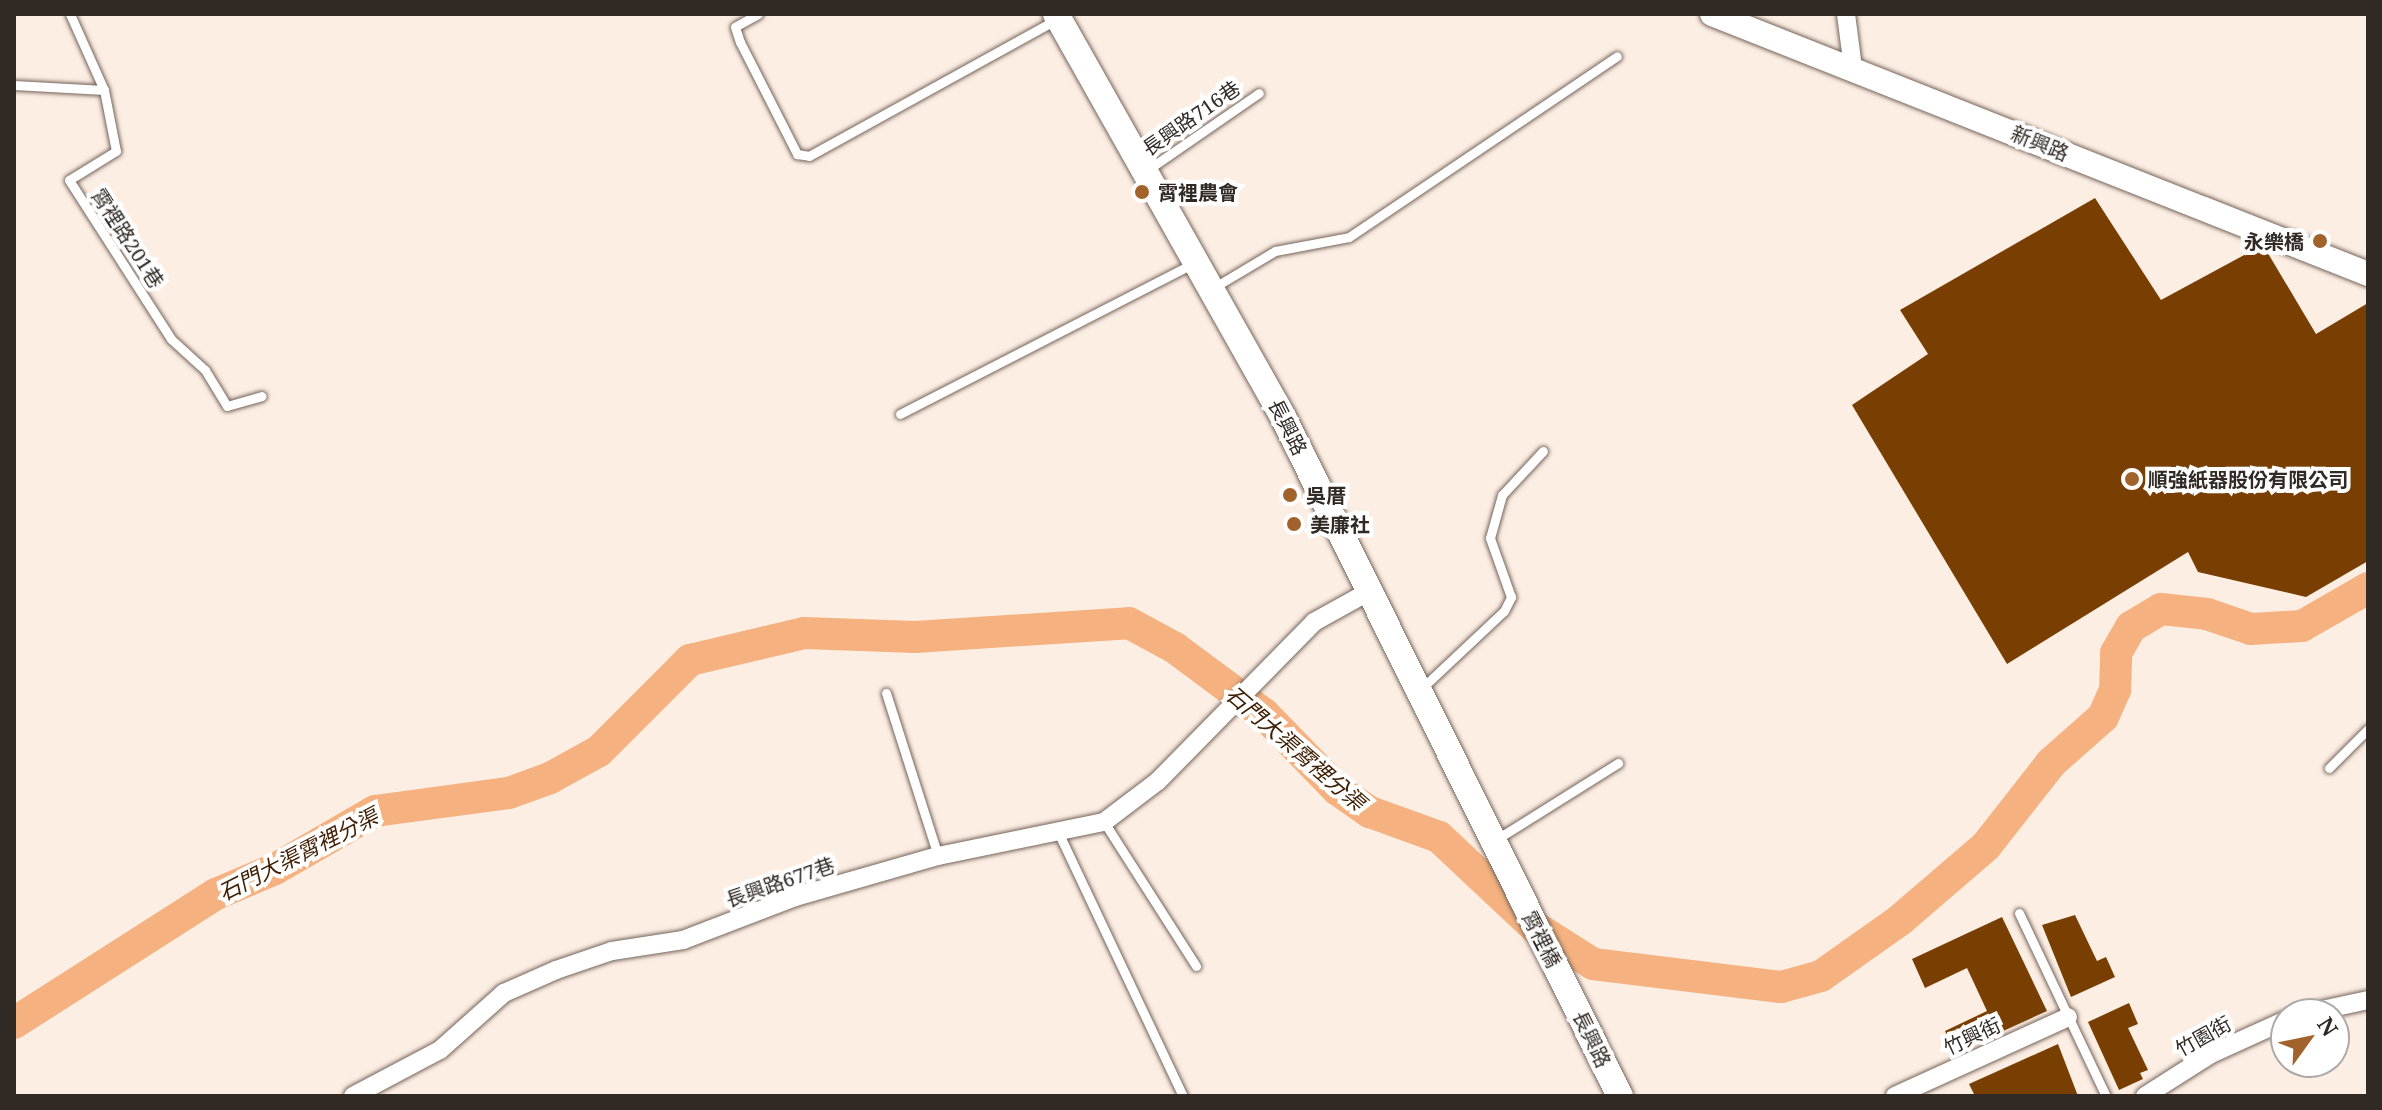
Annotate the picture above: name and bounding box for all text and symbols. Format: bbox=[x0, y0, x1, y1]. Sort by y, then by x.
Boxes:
street label: 長興路716巷 bbox=[1138, 76, 1244, 160]
street label: 新興路 bbox=[2008, 121, 2072, 165]
place label: 霄裡農會 bbox=[1158, 180, 1238, 204]
marker: 霄裡農會 bbox=[1133, 183, 1151, 201]
street label: 霄裡路201巷 bbox=[87, 184, 169, 292]
place label: 永樂橋 bbox=[2244, 229, 2304, 253]
marker: 永樂橋 bbox=[2311, 232, 2329, 250]
street label: 長興路 bbox=[1264, 395, 1312, 459]
place label: 順強紙器股份有限公司 bbox=[2148, 467, 2348, 491]
marker: 順強紙器股份有限公司 bbox=[2123, 470, 2141, 488]
place label: 吳厝 bbox=[1306, 483, 1346, 507]
marker: 吳厝 bbox=[1281, 486, 1299, 504]
place label: 美廉社 bbox=[1310, 512, 1370, 536]
marker: 美廉社 bbox=[1285, 515, 1303, 533]
water label: 石門大渠霄裡分渠 bbox=[1221, 680, 1371, 816]
water label: 石門大渠霄裡分渠 bbox=[214, 802, 382, 906]
street label: 長興路677巷 bbox=[722, 852, 838, 912]
street label: 霄裡橋 bbox=[1518, 907, 1566, 971]
north arrow bbox=[2270, 998, 2350, 1078]
street label: 長興路 bbox=[1568, 1007, 1616, 1071]
street label: 竹園街 bbox=[2171, 1011, 2235, 1061]
text: N bbox=[2311, 1011, 2346, 1041]
street label: 竹興街 bbox=[1940, 1012, 2004, 1060]

